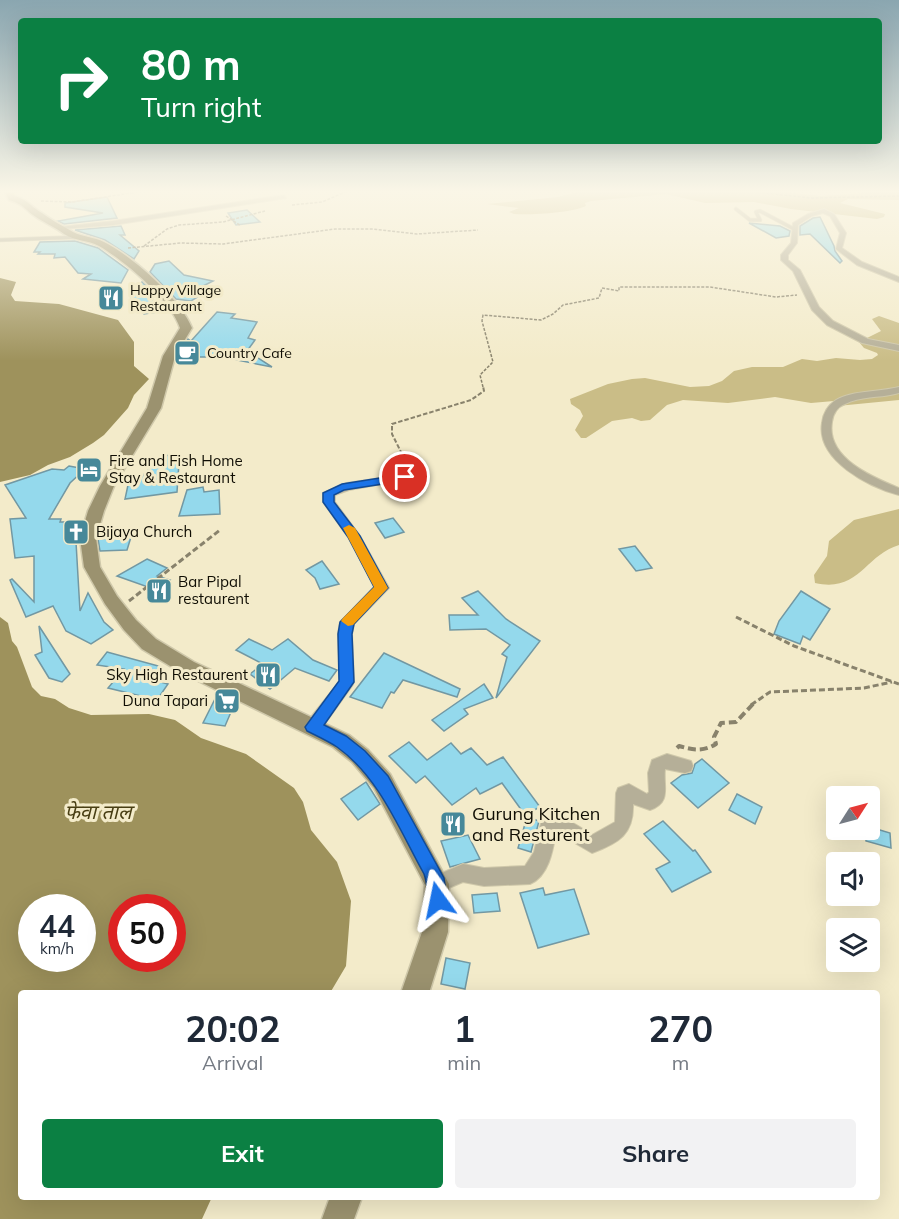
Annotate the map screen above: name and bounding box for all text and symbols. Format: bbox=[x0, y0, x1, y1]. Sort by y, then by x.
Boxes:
text: 80 m bbox=[141, 38, 241, 91]
icon: right bbox=[42, 42, 120, 120]
text: Turn right bbox=[141, 90, 261, 124]
place label: Happy Village Restaurant bbox=[130, 281, 221, 315]
restaurant icon: Happy Village Restaurant bbox=[96, 283, 126, 313]
cafe icon: Country Cafe bbox=[172, 338, 202, 368]
place label: Country Cafe bbox=[207, 344, 292, 362]
place label: Fire and Fish Home Stay & Restaurant bbox=[109, 451, 243, 487]
pin bbox=[379, 451, 430, 502]
hotel icon: Fire and Fish Home Stay & Restaurant bbox=[74, 455, 104, 485]
icon: arrive bbox=[388, 460, 421, 493]
church icon: Bijaya Church bbox=[61, 517, 91, 547]
place label: Bijaya Church bbox=[96, 522, 192, 541]
place label: Bar Pipal restaurent bbox=[178, 572, 249, 608]
restaurant icon: Bar Pipal restaurent bbox=[144, 576, 174, 606]
restaurant icon: Sky High Restaurent bbox=[253, 660, 283, 690]
place label: Sky High Restaurent bbox=[106, 665, 248, 684]
supermarket icon: Duna Tapari bbox=[212, 686, 242, 716]
place label: Duna Tapari bbox=[123, 691, 208, 710]
north arrow bbox=[826, 786, 880, 840]
map controls bbox=[826, 786, 880, 972]
water label: फेवा ताल bbox=[64, 799, 135, 824]
place label: Gurung Kitchen and Resturent bbox=[472, 802, 600, 846]
restaurant icon: Gurung Kitchen and Resturent bbox=[438, 809, 468, 839]
button: sound bbox=[826, 852, 880, 906]
position arrow bbox=[406, 868, 470, 932]
speed limit sign: 50 bbox=[108, 894, 186, 972]
text: 44 bbox=[39, 907, 75, 945]
button: layers bbox=[826, 918, 880, 972]
text: km/h bbox=[40, 939, 74, 958]
text: 20:02 bbox=[185, 1006, 280, 1051]
text: 1 bbox=[453, 1006, 475, 1051]
text: 270 bbox=[648, 1006, 713, 1051]
text: Arrival bbox=[202, 1050, 263, 1075]
text: min bbox=[447, 1050, 481, 1075]
text: m bbox=[672, 1050, 689, 1075]
button: Exit bbox=[42, 1119, 443, 1188]
button: Share bbox=[455, 1119, 856, 1188]

